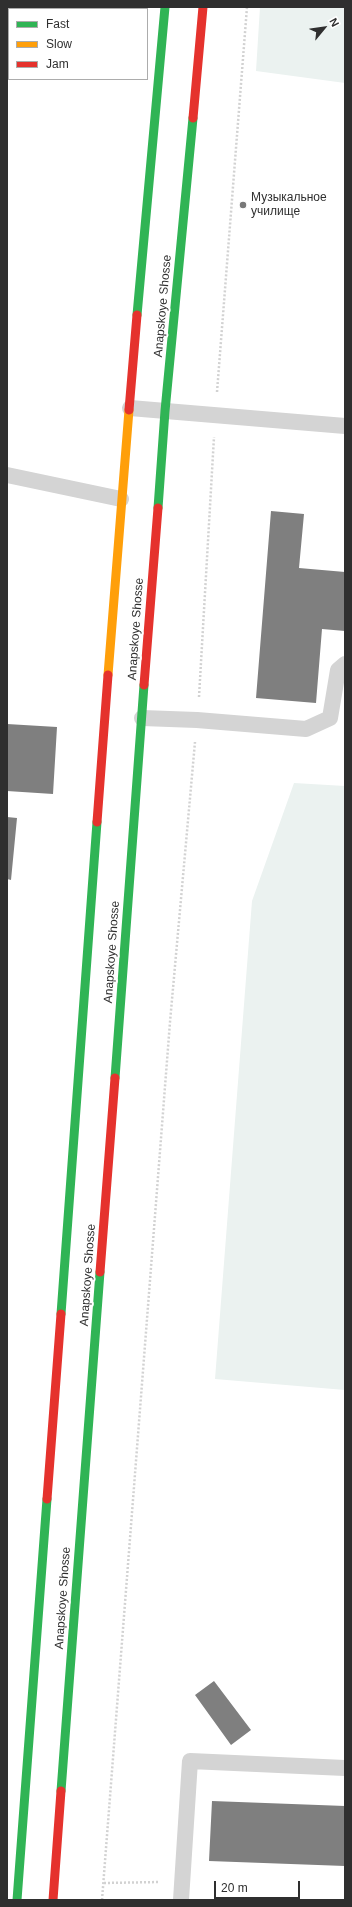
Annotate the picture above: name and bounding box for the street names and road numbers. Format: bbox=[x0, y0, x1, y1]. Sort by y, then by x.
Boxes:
street label: Anapskoye Shosse bbox=[151, 254, 175, 358]
street label: Anapskoye Shosse bbox=[125, 577, 147, 681]
street label: Anapskoye Shosse bbox=[101, 900, 123, 1004]
street label: Anapskoye Shosse bbox=[77, 1223, 99, 1327]
street label: Anapskoye Shosse bbox=[52, 1546, 74, 1650]

